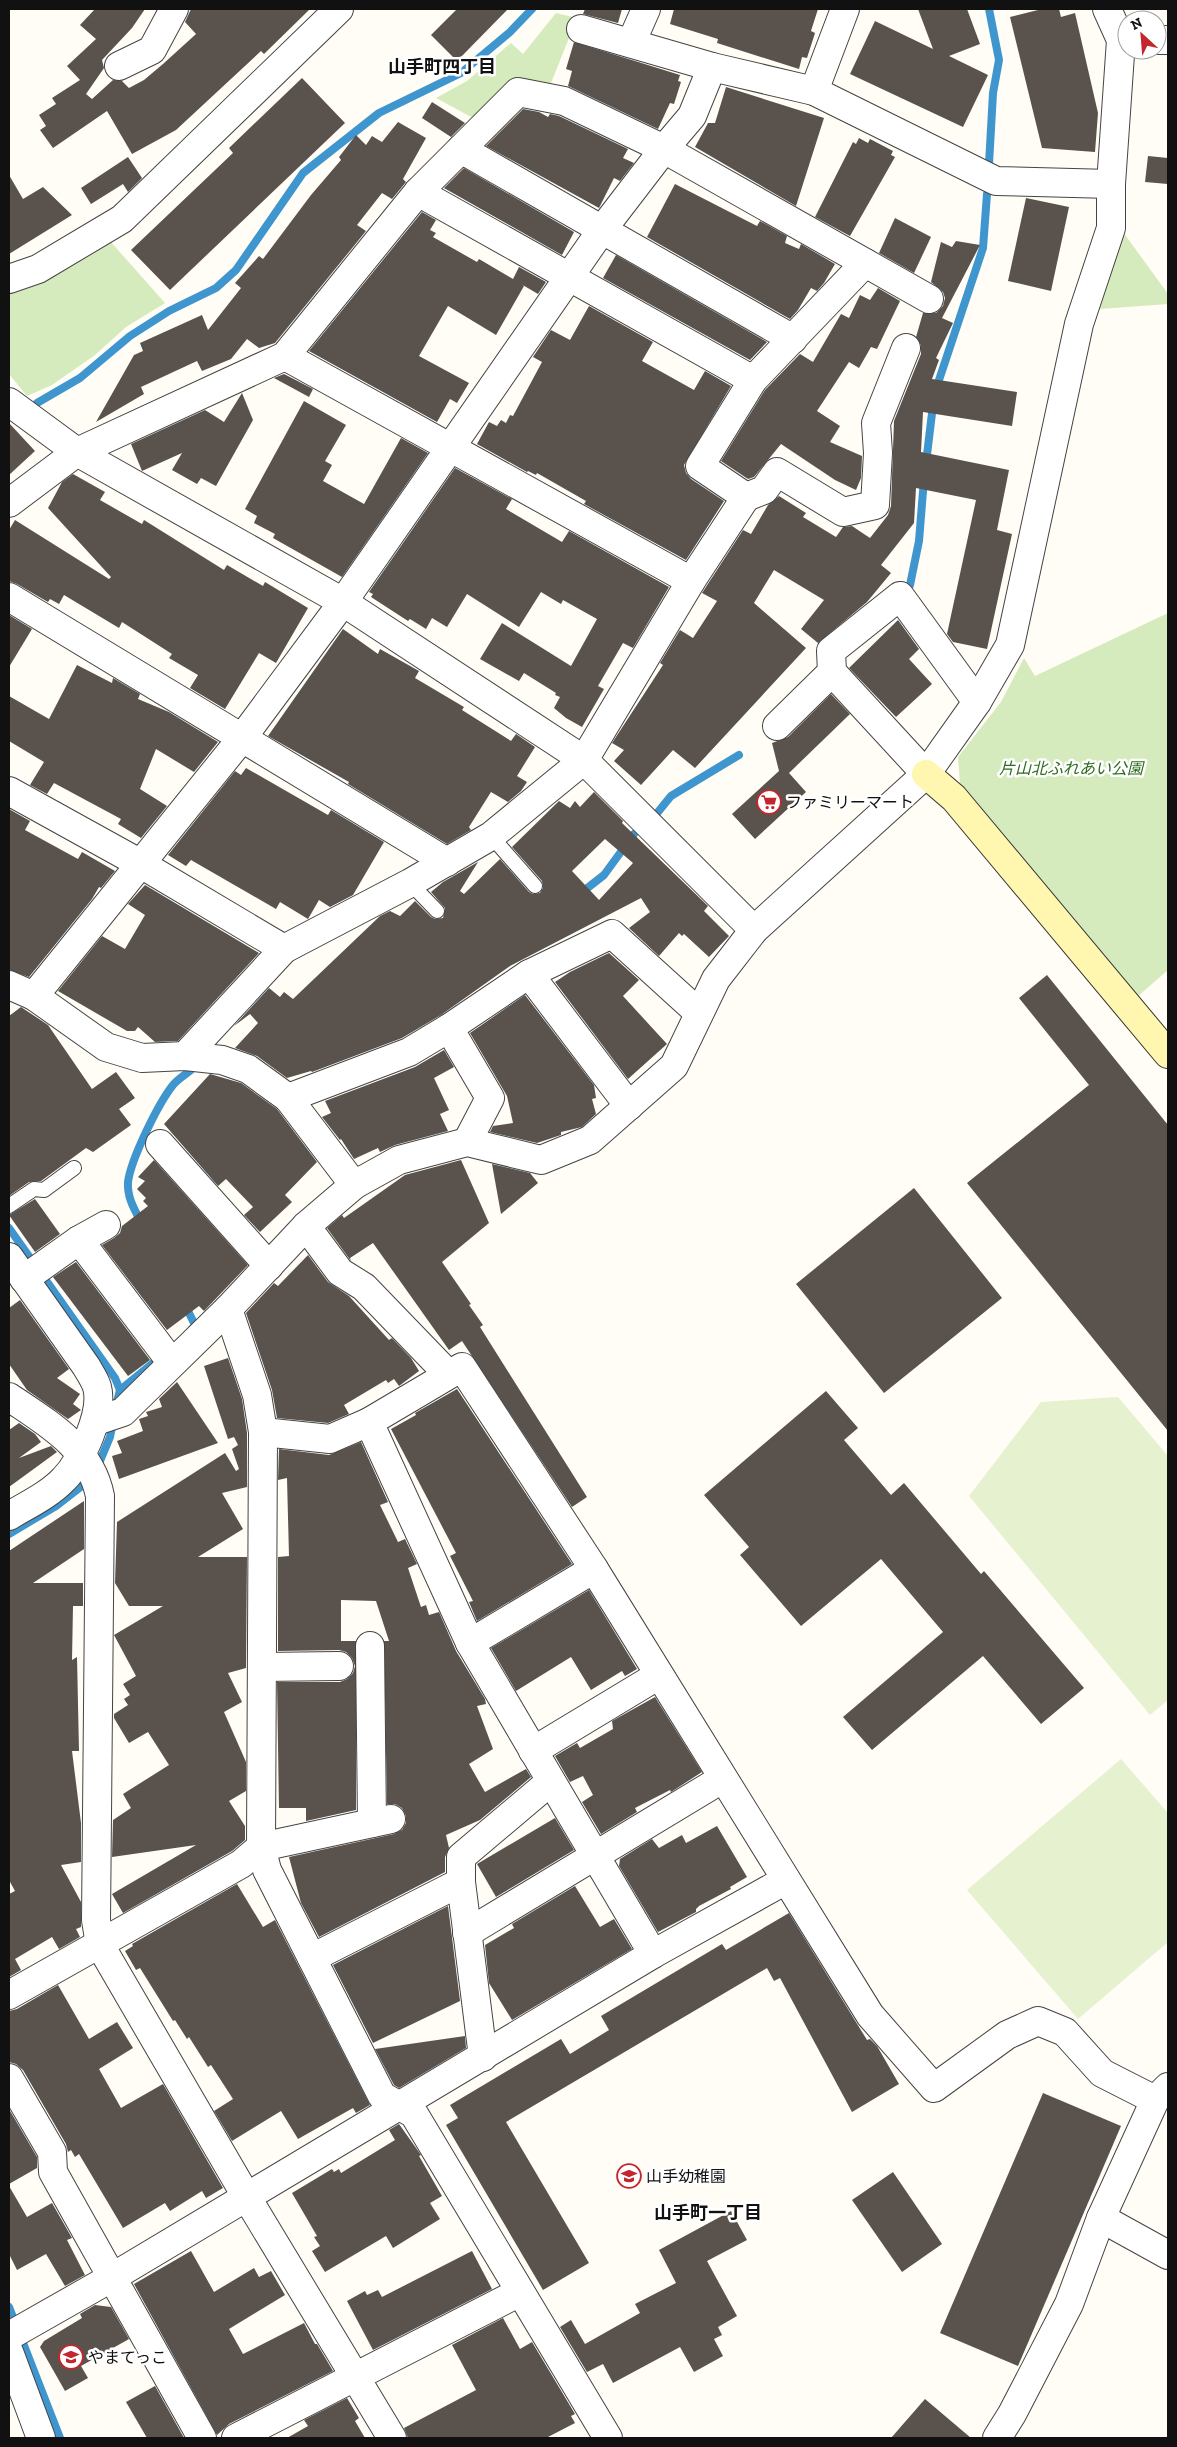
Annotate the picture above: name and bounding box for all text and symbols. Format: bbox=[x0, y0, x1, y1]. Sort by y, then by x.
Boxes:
north arrow bbox=[1117, 10, 1167, 60]
text: N bbox=[1128, 14, 1145, 34]
district label: 山手町四丁目 bbox=[388, 56, 496, 78]
park label: 片山北ふれあい公園 bbox=[999, 759, 1145, 778]
supermarket icon: ファミリーマート bbox=[756, 789, 782, 815]
place label: ファミリーマート bbox=[786, 793, 914, 812]
school or university icon: 山手幼稚園 bbox=[616, 2163, 642, 2189]
place label: 山手幼稚園 bbox=[646, 2167, 726, 2186]
district label: 山手町一丁目 bbox=[654, 2202, 762, 2224]
school or university icon: やまてっこ bbox=[58, 2344, 84, 2370]
place label: やまてっこ bbox=[88, 2348, 167, 2367]

